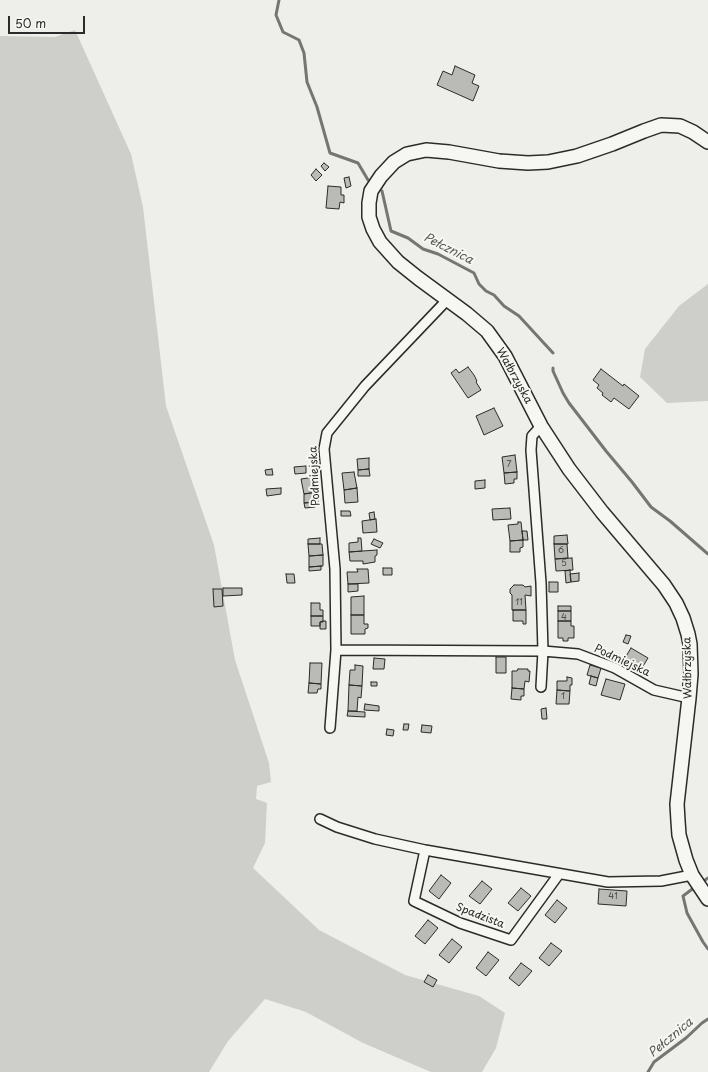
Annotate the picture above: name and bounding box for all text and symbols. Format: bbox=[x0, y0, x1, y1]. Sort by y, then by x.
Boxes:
scale bar bbox=[10, 8, 87, 34]
text: 50 m bbox=[15, 14, 46, 32]
water label: Pełcznica bbox=[421, 230, 475, 268]
street label: Wałbrzyska bbox=[493, 346, 535, 406]
street label: Podmiejska bbox=[307, 446, 323, 506]
house number: 7 bbox=[506, 460, 512, 470]
house number: 6 bbox=[558, 546, 564, 556]
house number: 5 bbox=[561, 559, 567, 569]
house number: 11 bbox=[515, 598, 523, 608]
house number: 4 bbox=[561, 613, 567, 623]
street label: Wałbrzyska bbox=[681, 637, 695, 699]
street label: Podmiejska bbox=[592, 642, 652, 680]
house number: 1 bbox=[561, 692, 565, 702]
house number: 41 bbox=[608, 892, 618, 902]
street label: Spadzista bbox=[454, 901, 506, 931]
water label: Pełcznica bbox=[646, 1015, 696, 1061]

